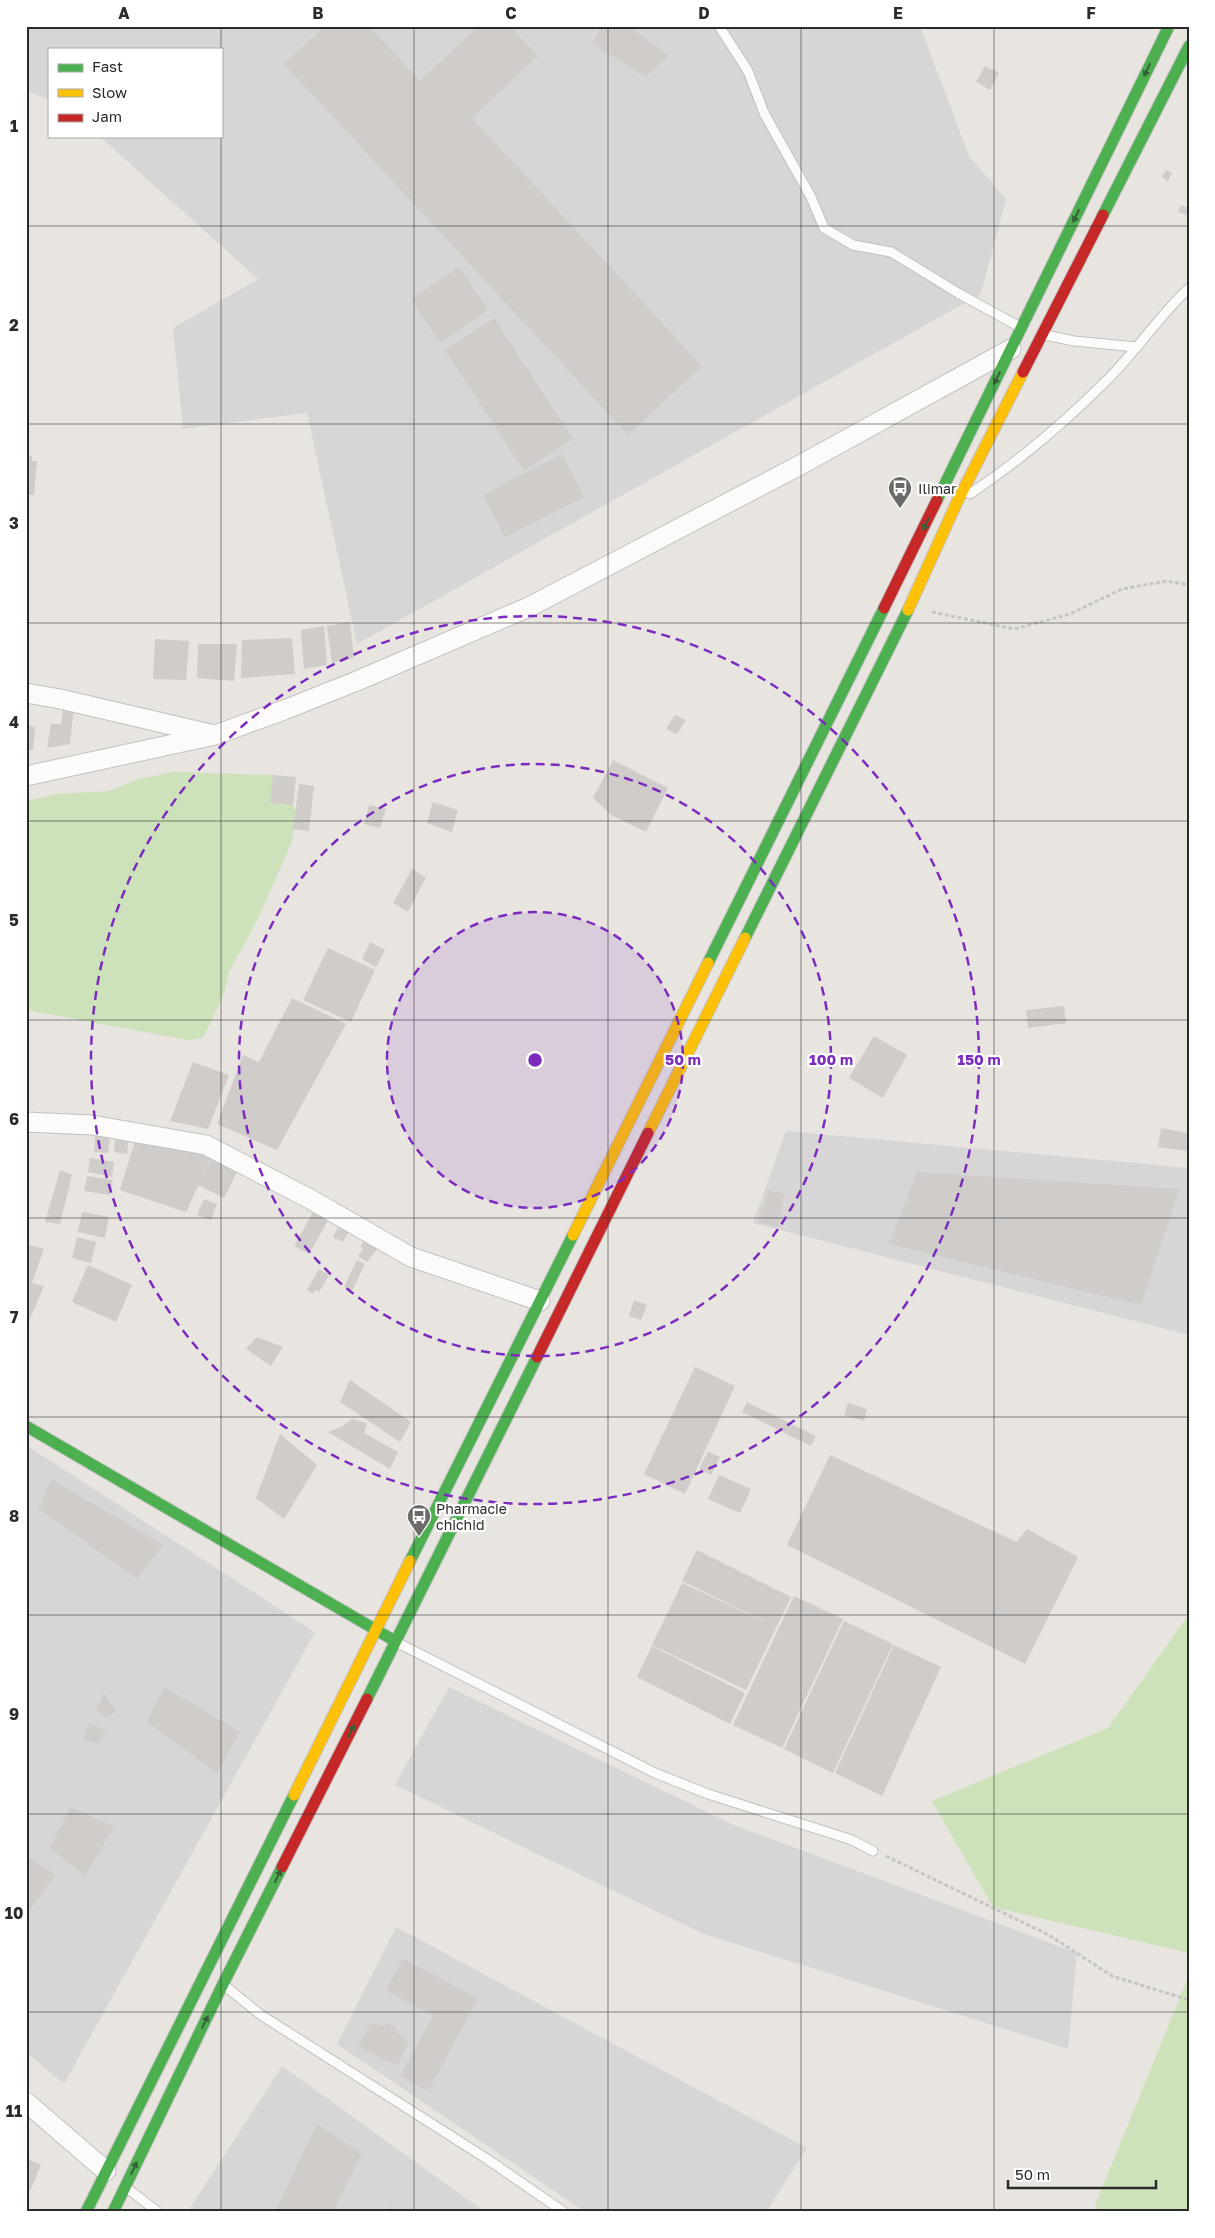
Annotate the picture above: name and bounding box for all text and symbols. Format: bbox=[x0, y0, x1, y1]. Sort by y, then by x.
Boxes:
text: A bbox=[118, 3, 130, 23]
text: B bbox=[312, 3, 324, 23]
text: C bbox=[505, 3, 517, 23]
text: D bbox=[698, 3, 710, 23]
text: E bbox=[893, 3, 903, 23]
text: F bbox=[1086, 3, 1096, 23]
legend bbox=[48, 48, 222, 138]
text: Fast bbox=[92, 57, 123, 75]
one-way arrow bbox=[1143, 63, 1151, 77]
text: Slow bbox=[92, 83, 127, 101]
text: Jam bbox=[92, 107, 122, 125]
text: 1 bbox=[10, 116, 18, 136]
one-way arrow bbox=[1072, 209, 1080, 223]
text: 2 bbox=[9, 315, 19, 335]
one-way arrow bbox=[993, 371, 1001, 385]
bus stop icon: Ilimar bbox=[887, 475, 913, 509]
place label: Ilimar bbox=[918, 480, 957, 497]
text: 3 bbox=[9, 513, 19, 533]
one-way arrow bbox=[921, 516, 930, 531]
text: 4 bbox=[9, 712, 19, 732]
text: 5 bbox=[9, 910, 19, 930]
text: 50 m bbox=[665, 1050, 701, 1068]
text: 100 m bbox=[809, 1050, 853, 1068]
text: 150 m bbox=[957, 1050, 1001, 1068]
centre of rings bbox=[526, 1051, 544, 1069]
text: 6 bbox=[9, 1109, 19, 1129]
text: 7 bbox=[10, 1307, 19, 1327]
place label: Pharmacie chichid bbox=[436, 1500, 507, 1533]
bus stop icon: Pharmacie chichid bbox=[406, 1503, 432, 1537]
text: 8 bbox=[9, 1506, 19, 1526]
text: 9 bbox=[9, 1704, 19, 1724]
one-way arrow bbox=[347, 1724, 355, 1738]
one-way arrow bbox=[274, 1869, 282, 1883]
text: 10 bbox=[5, 1903, 23, 1923]
one-way arrow bbox=[201, 2015, 209, 2029]
text: 11 bbox=[6, 2101, 22, 2121]
scale bar bbox=[1008, 2158, 1155, 2190]
one-way arrow bbox=[131, 2161, 139, 2175]
text: 50 m bbox=[1015, 2165, 1050, 2183]

